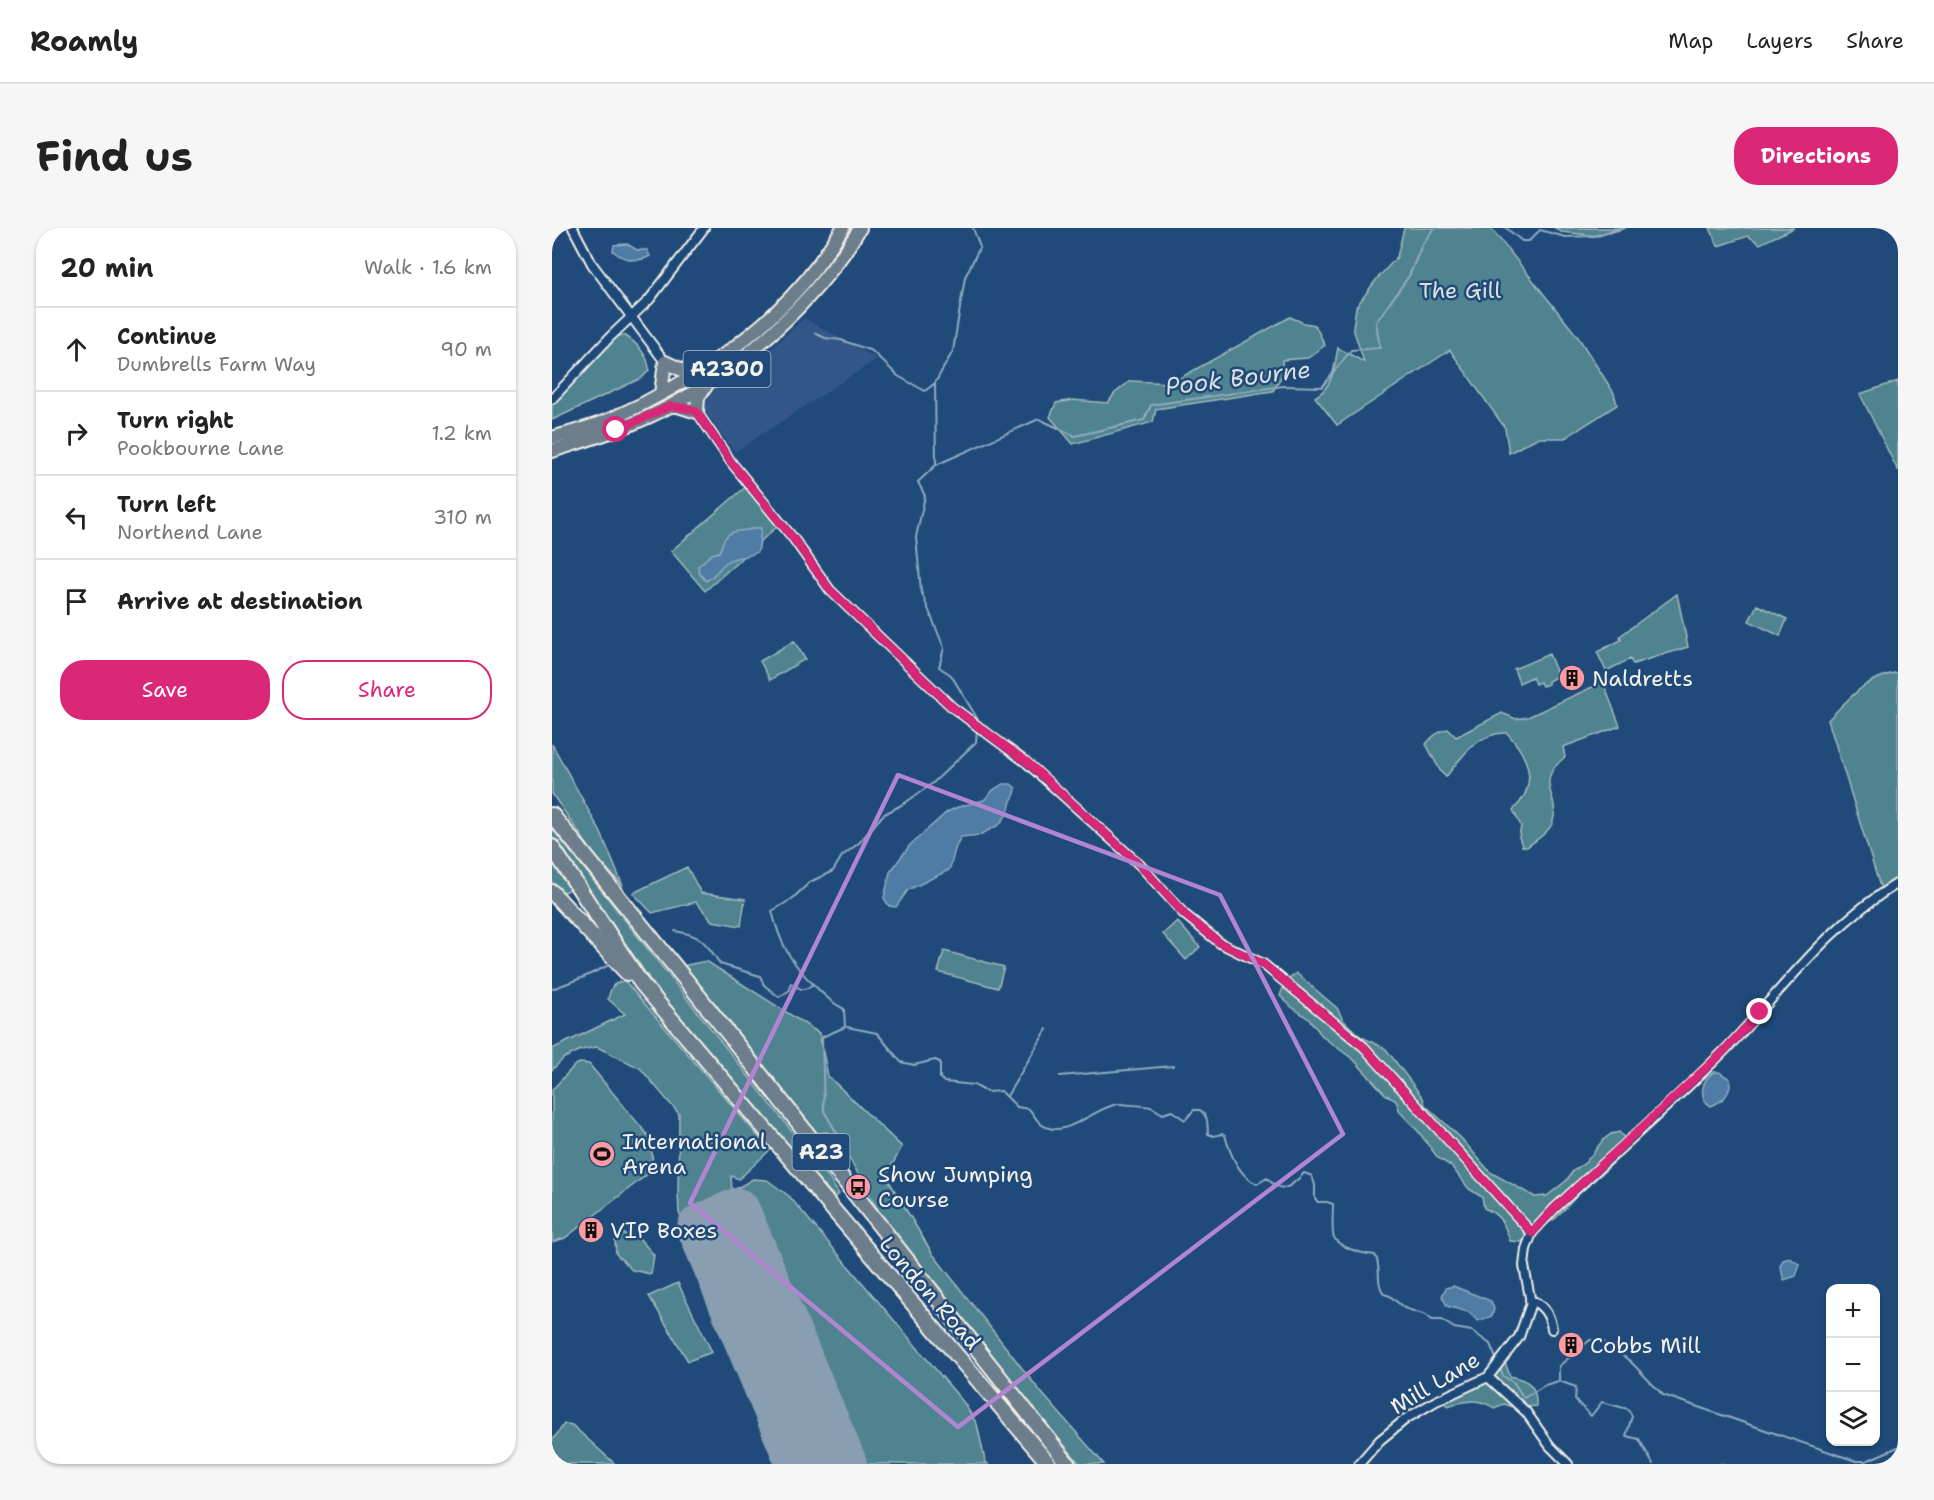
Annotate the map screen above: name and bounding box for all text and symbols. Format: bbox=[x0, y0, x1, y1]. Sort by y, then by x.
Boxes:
text: Roamly bbox=[30, 22, 138, 60]
text: Map bbox=[1668, 27, 1713, 55]
text: Layers bbox=[1746, 27, 1813, 55]
text: Share bbox=[1846, 27, 1904, 55]
button: Directions bbox=[1734, 127, 1898, 185]
text: Find us bbox=[36, 128, 193, 184]
text: 20 min bbox=[60, 250, 153, 285]
text: Walk · 1.6 km bbox=[364, 254, 492, 280]
park label: The Gill bbox=[1419, 276, 1501, 305]
text: Continue bbox=[117, 322, 217, 351]
icon: ahead bbox=[60, 333, 93, 366]
text: 90 m bbox=[440, 336, 492, 362]
text: Dumbrells Farm Way bbox=[117, 351, 316, 377]
road number: A2300 bbox=[684, 351, 771, 387]
water label: Pook Bourne bbox=[1164, 353, 1312, 403]
text: Turn right bbox=[117, 406, 234, 435]
route start bbox=[602, 416, 628, 442]
icon: right bbox=[60, 417, 93, 450]
text: 1.2 km bbox=[432, 420, 492, 446]
text: Pookbourne Lane bbox=[117, 435, 284, 461]
text: Turn left bbox=[117, 490, 216, 519]
icon: left bbox=[60, 501, 93, 534]
text: 310 m bbox=[433, 504, 492, 530]
text: Northend Lane bbox=[117, 519, 263, 545]
icon: arrive bbox=[60, 585, 93, 618]
text: Arrive at destination bbox=[117, 587, 363, 616]
button: Save bbox=[60, 660, 270, 720]
button: Share bbox=[282, 660, 492, 720]
building icon: Naldretts bbox=[1557, 663, 1587, 693]
place label: Naldretts bbox=[1592, 664, 1693, 693]
route end bbox=[1746, 998, 1772, 1024]
place label: International Arena bbox=[622, 1127, 767, 1181]
road number: A23 bbox=[792, 1134, 850, 1170]
sports icon: International Arena bbox=[587, 1139, 617, 1169]
place label: Show Jumping Course bbox=[878, 1160, 1033, 1214]
bus stop icon: Show Jumping Course bbox=[843, 1172, 873, 1202]
building icon: VIP Boxes bbox=[576, 1215, 606, 1245]
place label: VIP Boxes bbox=[610, 1216, 717, 1245]
street label: London Road bbox=[873, 1230, 987, 1356]
map controls bbox=[1826, 1284, 1880, 1446]
button: + bbox=[1826, 1284, 1880, 1338]
building icon: Cobbs Mill bbox=[1556, 1330, 1586, 1360]
place label: Cobbs Mill bbox=[1590, 1331, 1701, 1360]
button: − bbox=[1826, 1338, 1880, 1392]
street label: Mill Lane bbox=[1385, 1345, 1485, 1421]
button: layers bbox=[1826, 1392, 1880, 1446]

